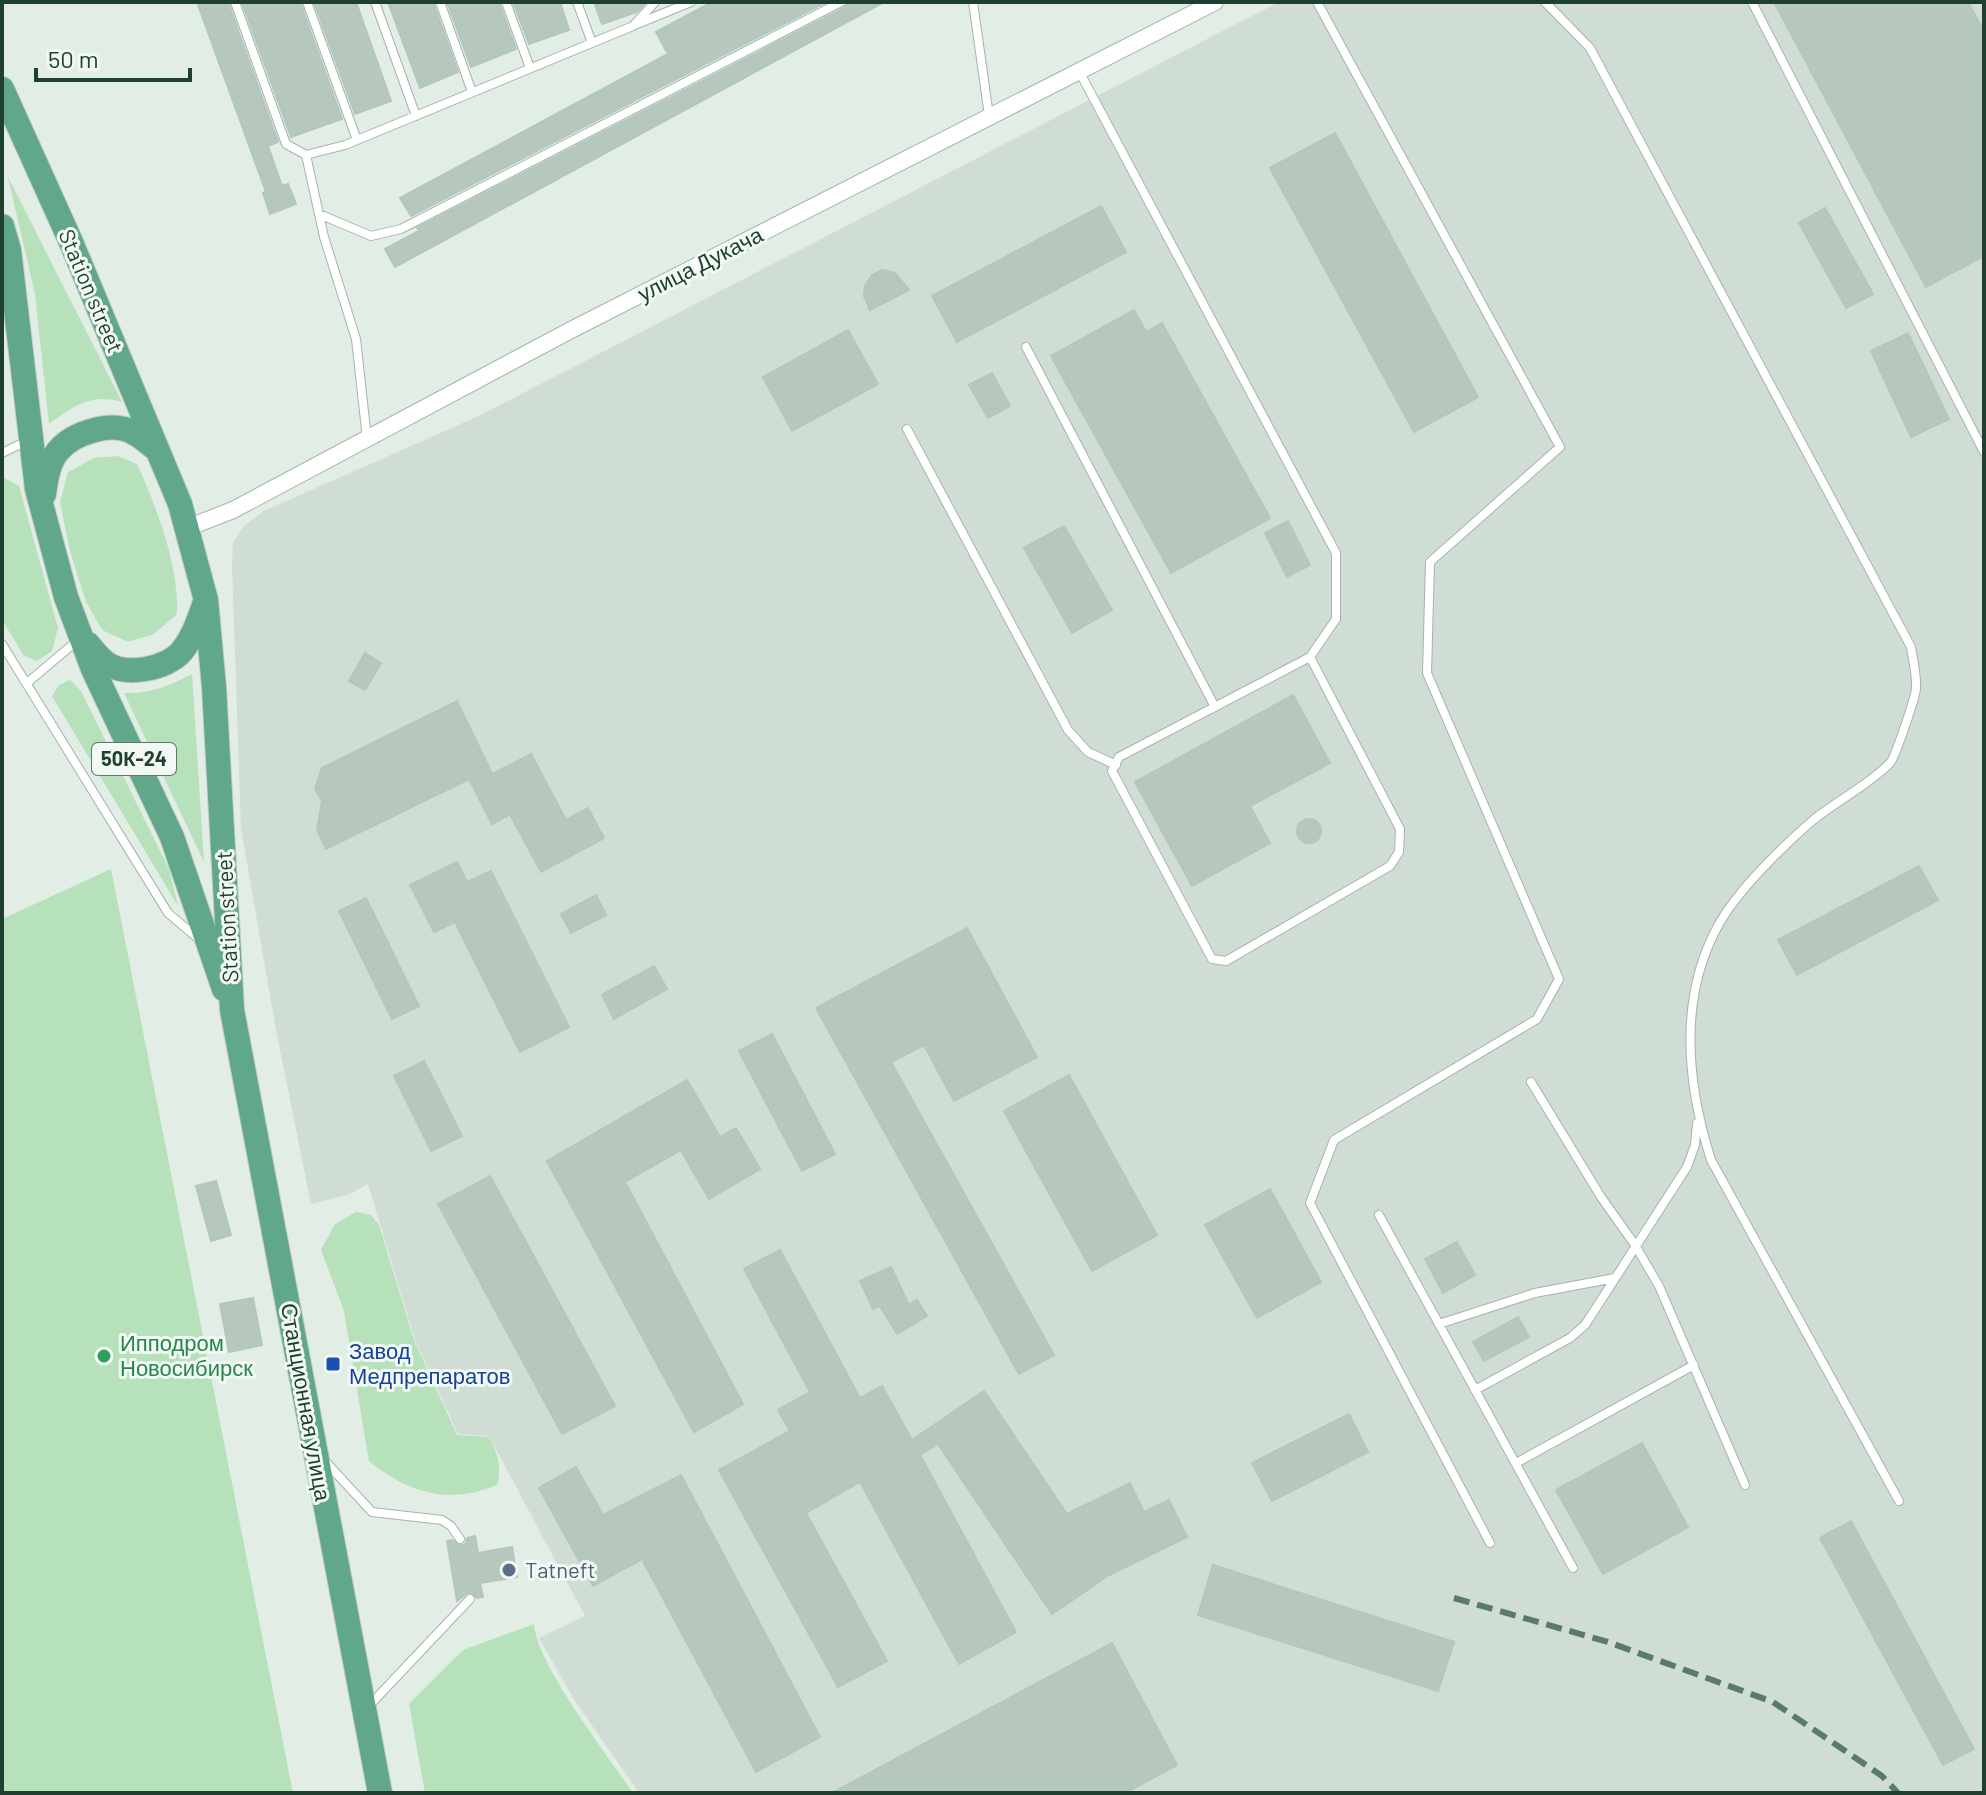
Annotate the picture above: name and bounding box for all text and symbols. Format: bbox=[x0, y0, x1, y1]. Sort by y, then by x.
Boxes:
scale bar bbox=[36, 32, 190, 82]
text: 50 m bbox=[48, 44, 99, 73]
street label: улица Дукача bbox=[633, 220, 768, 307]
street label: Station street bbox=[54, 225, 130, 356]
road number: 50К-24 bbox=[92, 743, 176, 775]
street label: Station street bbox=[210, 851, 242, 983]
street label: Станционная улица bbox=[276, 1301, 337, 1504]
place label: Ипподром Новосибирск bbox=[120, 1329, 253, 1381]
place label: Завод Медпрепаратов bbox=[349, 1337, 510, 1389]
marker: Ипподром Новосибирск bbox=[95, 1347, 113, 1365]
marker: Завод Медпрепаратов bbox=[324, 1355, 342, 1373]
place label: Tatneft bbox=[525, 1556, 595, 1582]
marker: Tatneft bbox=[500, 1561, 518, 1579]

